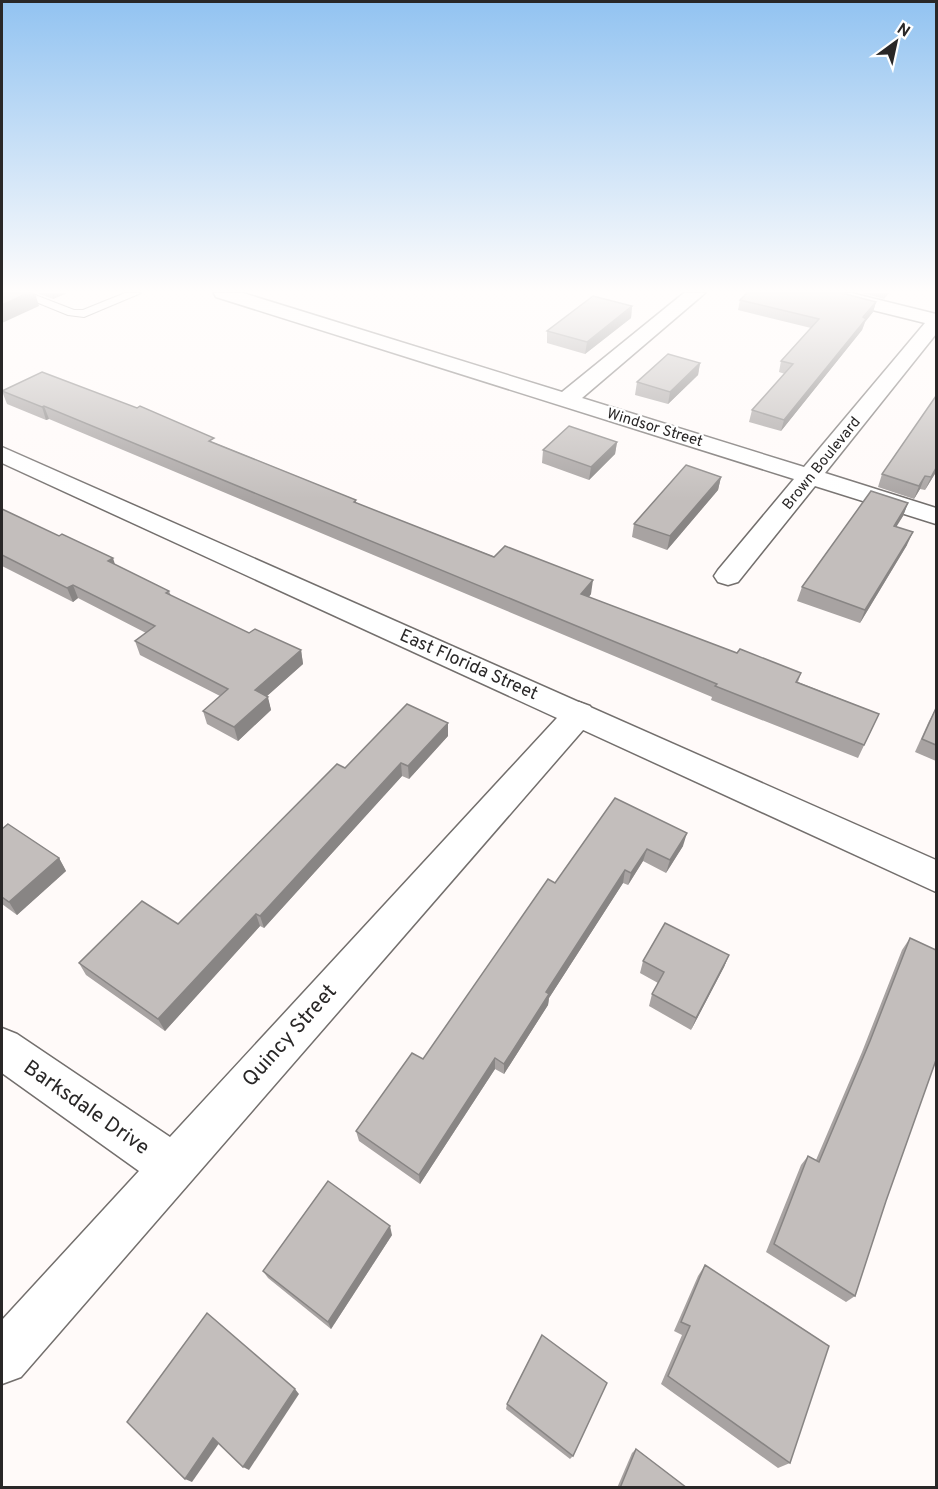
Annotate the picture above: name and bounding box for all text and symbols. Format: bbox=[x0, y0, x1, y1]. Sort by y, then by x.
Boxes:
north arrow bbox=[866, 12, 926, 72]
text: N bbox=[893, 20, 913, 43]
street label: Windsor Street bbox=[604, 405, 705, 452]
street label: Brown Boulevard bbox=[779, 414, 865, 514]
street label: East Florida Street bbox=[396, 625, 541, 706]
street label: Quincy Street bbox=[237, 979, 343, 1093]
street label: Barksdale Drive bbox=[18, 1055, 155, 1162]

